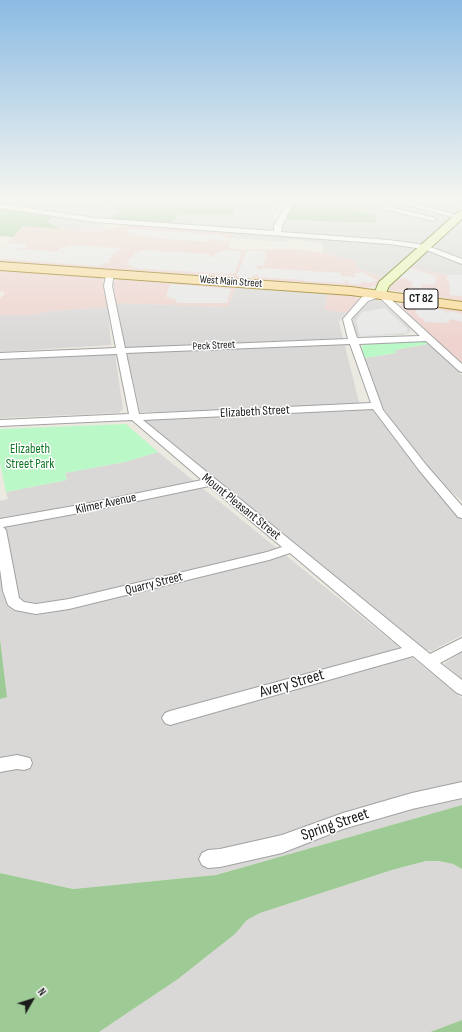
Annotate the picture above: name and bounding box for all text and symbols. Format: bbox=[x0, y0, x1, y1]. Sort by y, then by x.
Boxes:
street label: West Main Street bbox=[199, 273, 263, 291]
road number: CT 82 bbox=[404, 289, 438, 309]
street label: Peck Street bbox=[192, 338, 236, 354]
street label: Elizabeth Street bbox=[220, 402, 290, 422]
park label: Elizabeth Street Park bbox=[6, 442, 54, 473]
street label: Mount Pleasant Street bbox=[198, 470, 284, 544]
street label: Kilmer Avenue bbox=[74, 490, 138, 518]
street label: Quarry Street bbox=[124, 569, 184, 599]
street label: Avery Street bbox=[257, 666, 327, 702]
street label: Spring Street bbox=[299, 804, 371, 846]
north arrow bbox=[12, 980, 52, 1020]
text: N bbox=[35, 986, 49, 999]

